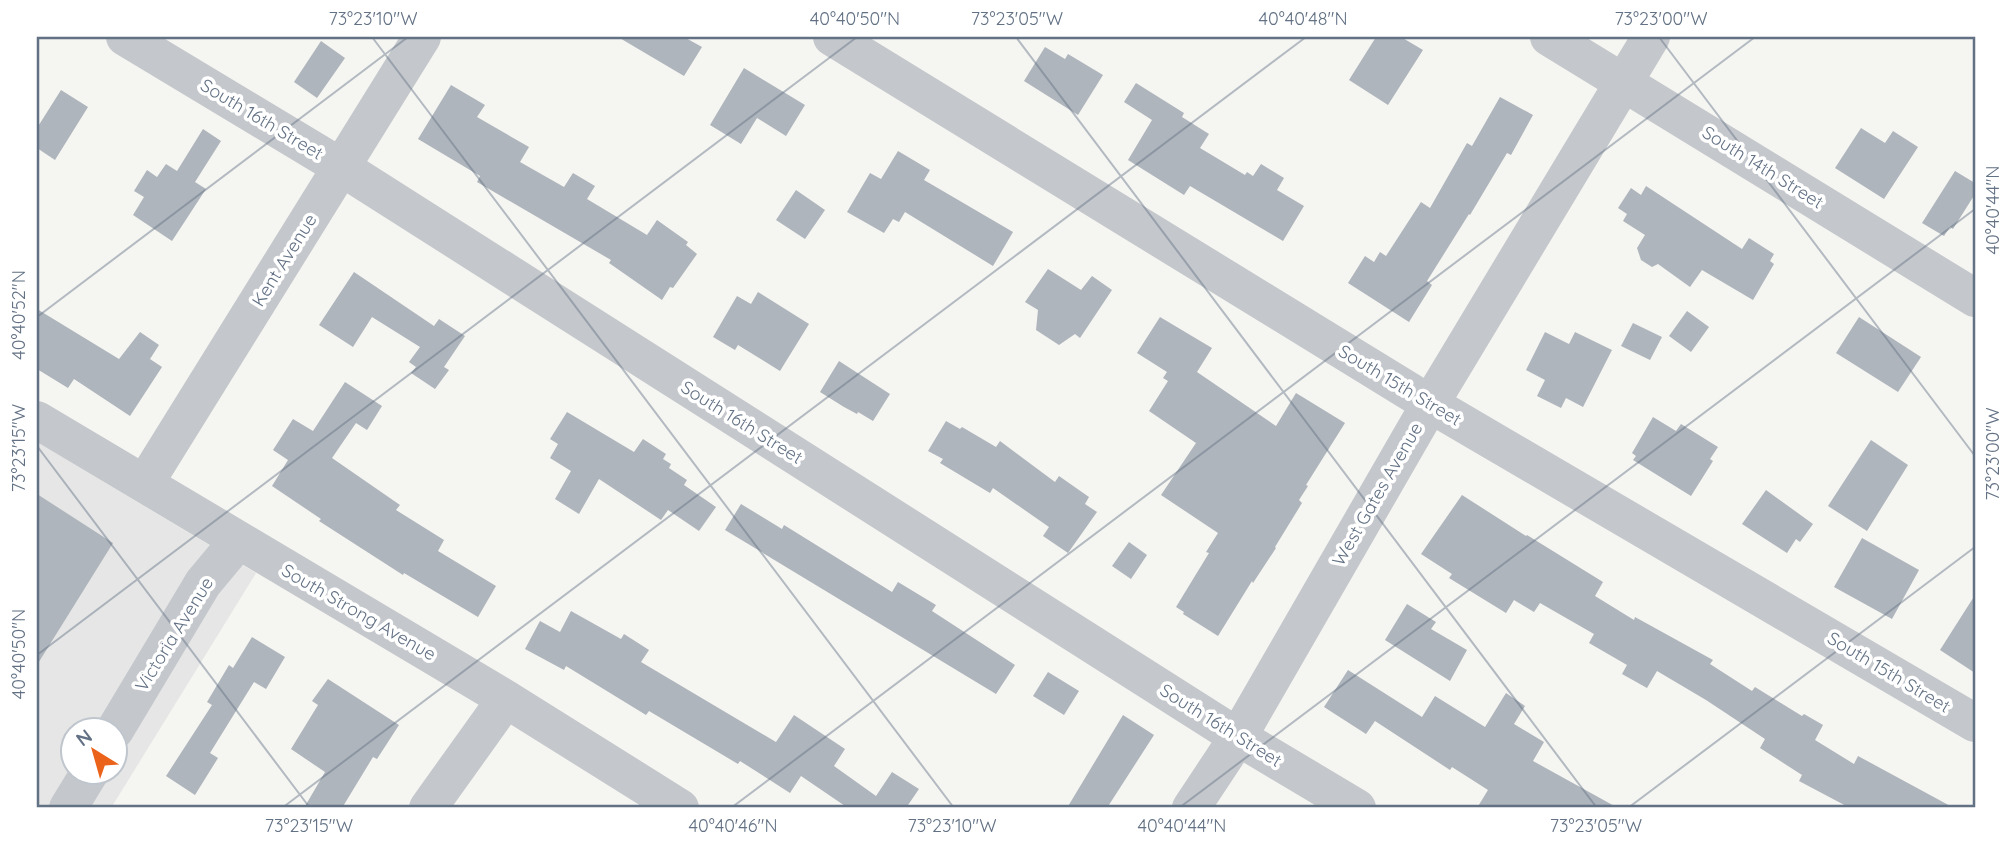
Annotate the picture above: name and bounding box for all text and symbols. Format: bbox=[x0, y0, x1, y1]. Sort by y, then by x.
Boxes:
text: 73°23'10"W bbox=[328, 7, 418, 30]
text: 40°40'50"N bbox=[810, 7, 900, 30]
text: 73°23'05"W bbox=[971, 7, 1063, 30]
text: 40°40'48"N bbox=[1258, 7, 1348, 30]
text: 73°23'00"W bbox=[1614, 7, 1708, 30]
street label: South 16th Street bbox=[196, 73, 328, 165]
street label: South 14th Street bbox=[1698, 120, 1828, 214]
text: 40°40'44"N bbox=[1981, 166, 2004, 254]
street label: Kent Avenue bbox=[246, 209, 322, 311]
text: 40°40'52"N bbox=[7, 270, 30, 360]
street label: South 15th Street bbox=[1334, 339, 1466, 431]
street label: South 16th Street bbox=[677, 375, 807, 469]
text: 73°23'15"W bbox=[7, 404, 30, 492]
text: 73°23'00"W bbox=[1981, 407, 2004, 501]
street label: West Gates Avenue bbox=[1327, 418, 1427, 570]
street label: South Strong Avenue bbox=[278, 558, 440, 666]
street label: Victoria Avenue bbox=[130, 573, 218, 695]
text: 40°40'50"N bbox=[7, 609, 30, 699]
street label: South 15th Street bbox=[1823, 626, 1955, 718]
street label: South 16th Street bbox=[1156, 678, 1286, 772]
north arrow bbox=[60, 716, 130, 786]
text: N bbox=[71, 724, 97, 751]
text: 73°23'15"W bbox=[265, 814, 353, 837]
text: 40°40'46"N bbox=[688, 814, 778, 837]
text: 73°23'10"W bbox=[907, 814, 997, 837]
text: 40°40'44"N bbox=[1138, 814, 1226, 837]
text: 73°23'05"W bbox=[1550, 814, 1642, 837]

